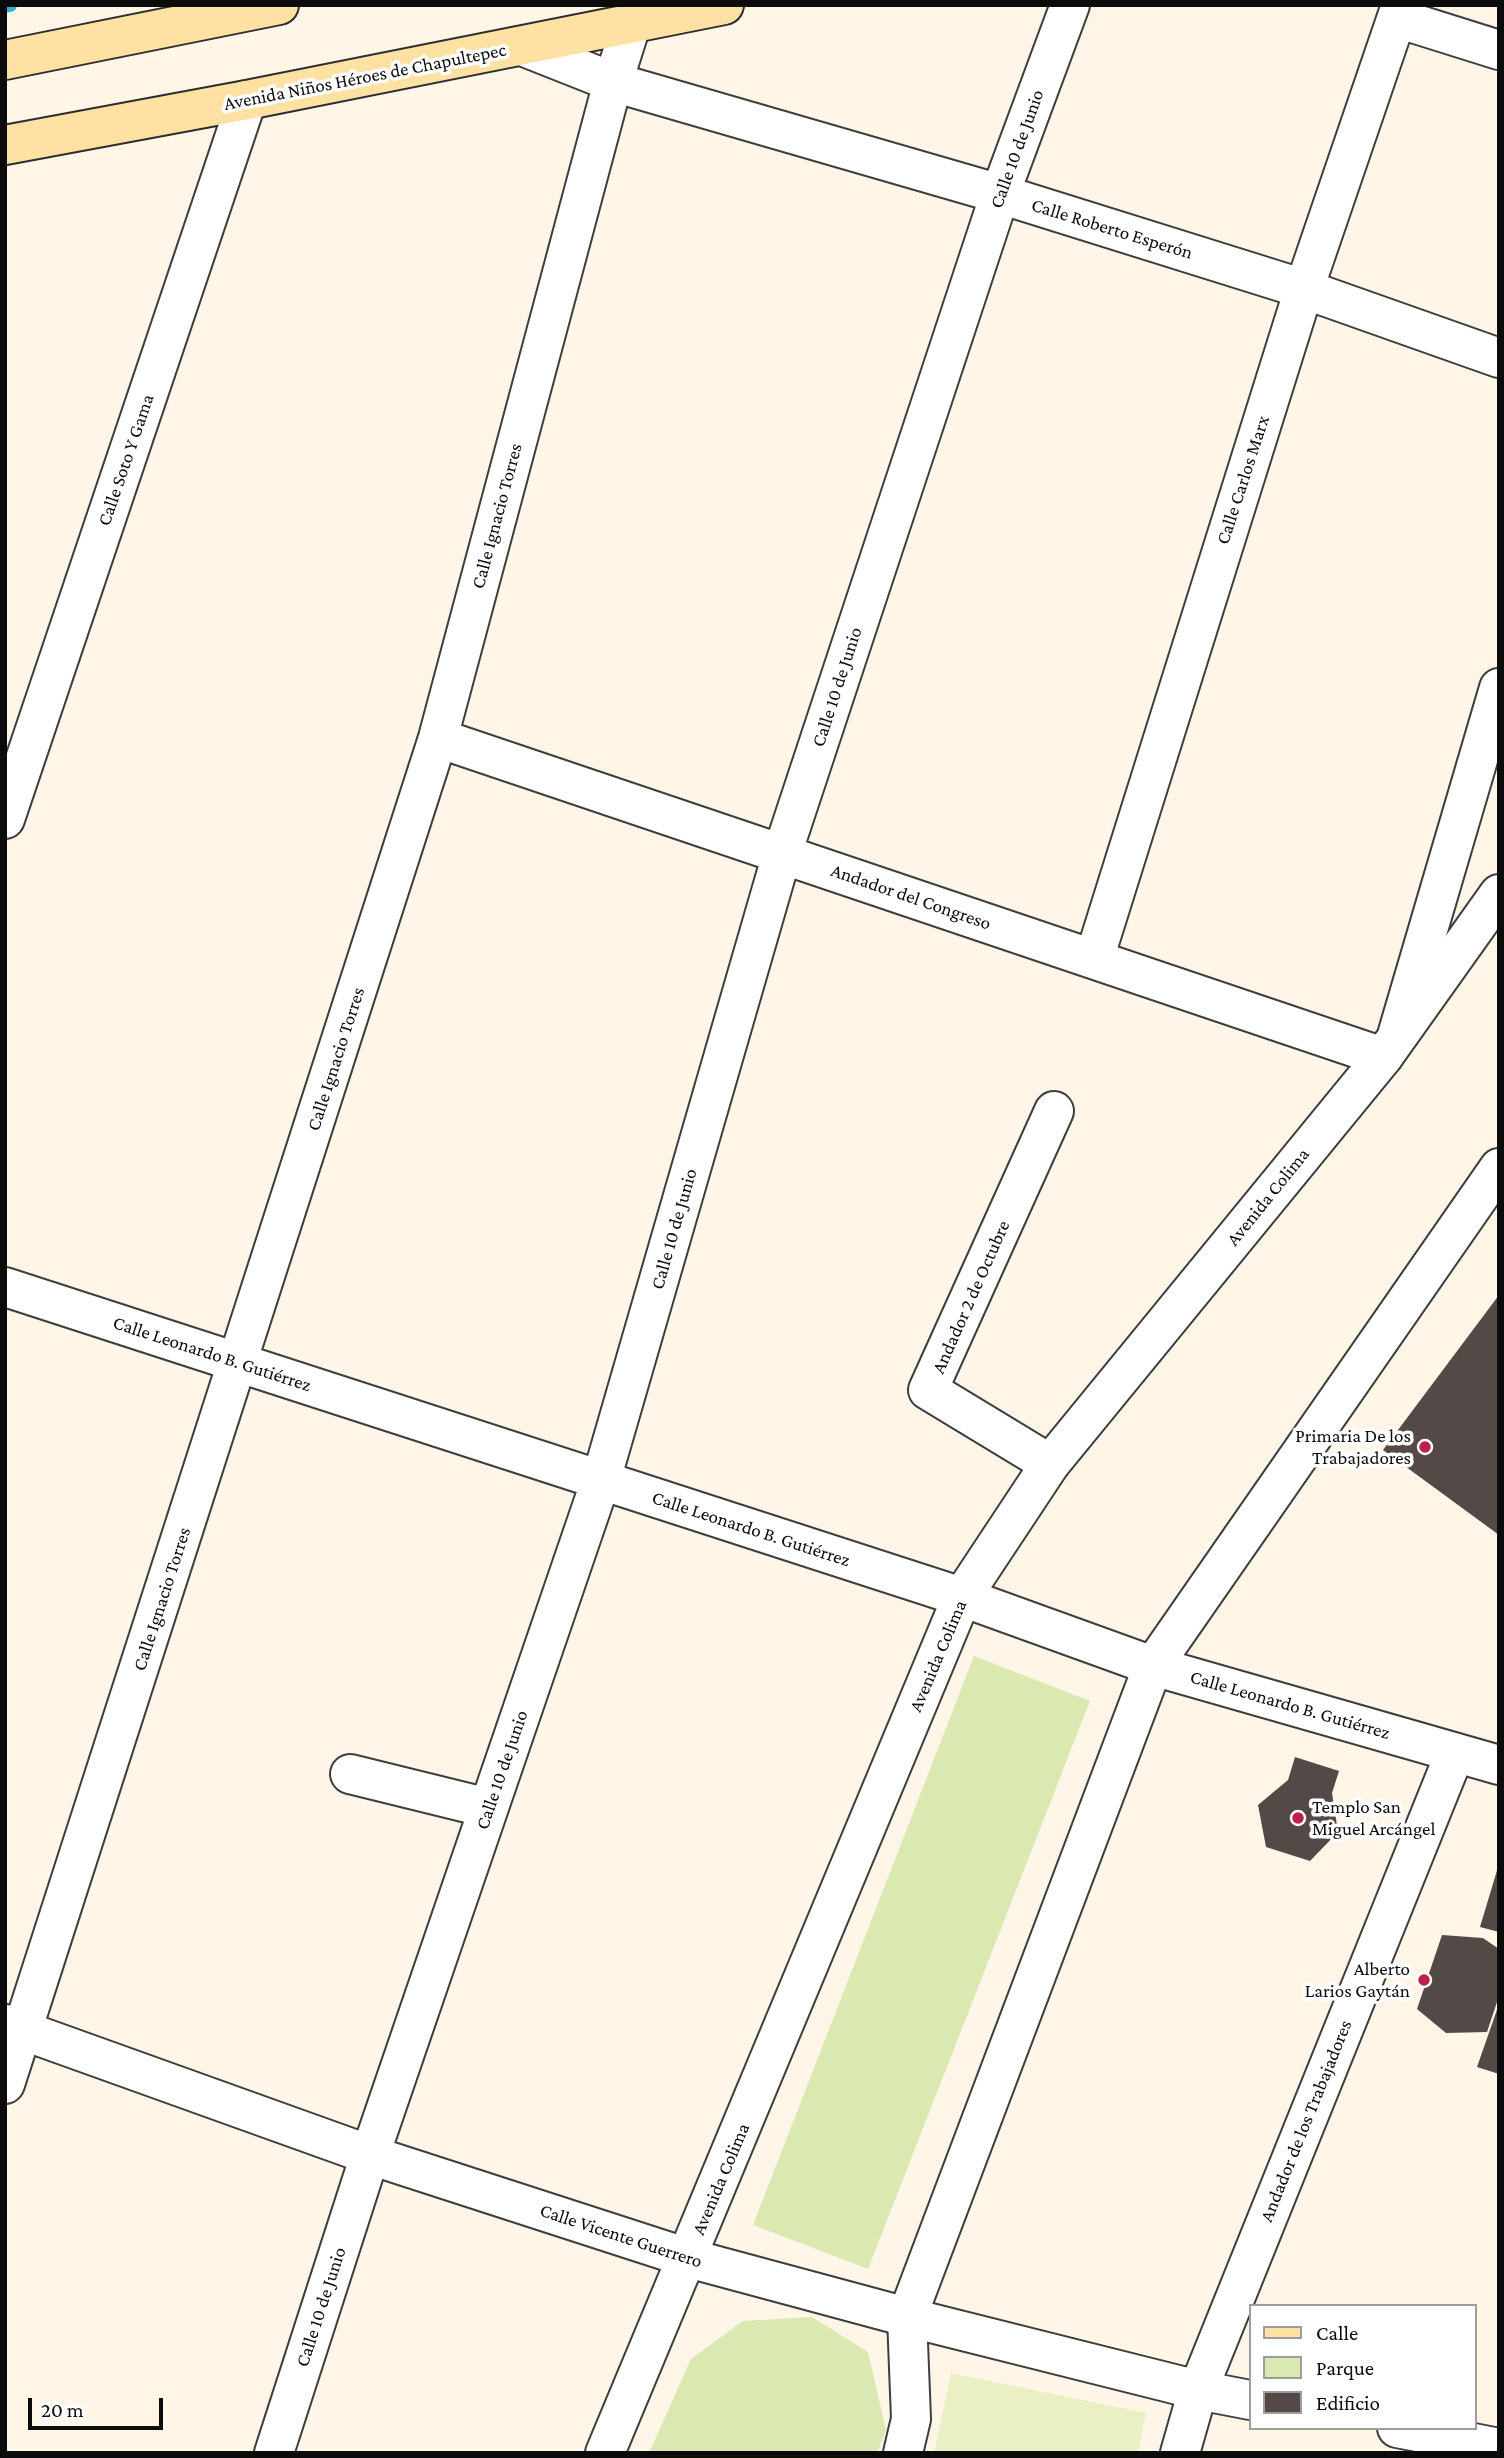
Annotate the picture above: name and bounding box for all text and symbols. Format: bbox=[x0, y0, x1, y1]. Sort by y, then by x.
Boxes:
street label: Avenida Niños Héroes de Chapultepec bbox=[222, 38, 508, 116]
street label: Calle 10 de Junio bbox=[985, 86, 1049, 212]
street label: Calle Roberto Esperón bbox=[1029, 194, 1195, 264]
street label: Calle Soto Y Gama bbox=[93, 391, 159, 529]
street label: Calle Carlos Marx bbox=[1211, 413, 1275, 547]
street label: Calle Ignacio Torres bbox=[467, 441, 527, 591]
street label: Calle 10 de Junio bbox=[807, 624, 867, 750]
street label: Andador del Congreso bbox=[828, 859, 994, 935]
street label: Calle Ignacio Torres bbox=[302, 984, 370, 1134]
street label: Avenida Colima bbox=[1222, 1143, 1314, 1251]
street label: Calle 10 de Junio bbox=[646, 1166, 702, 1292]
street label: Andador 2 de Octubre bbox=[927, 1217, 1015, 1377]
street label: Calle Leonardo B. Gutiérrez bbox=[110, 1311, 314, 1397]
place label: Primaria De los Trabajadores bbox=[1295, 1425, 1411, 1469]
marker: Primaria De los Trabajadores bbox=[1417, 1439, 1433, 1455]
street label: Calle Leonardo B. Gutiérrez bbox=[649, 1486, 853, 1572]
street label: Calle Ignacio Torres bbox=[128, 1524, 196, 1674]
street label: Avenida Colima bbox=[904, 1597, 972, 1715]
street label: Calle Leonardo B. Gutiérrez bbox=[1187, 1666, 1393, 1744]
street label: Calle 10 de Junio bbox=[471, 1707, 533, 1833]
place label: Templo San Miguel Arcángel bbox=[1312, 1796, 1435, 1840]
marker: Templo San Miguel Arcángel bbox=[1290, 1810, 1306, 1826]
place label: Alberto Larios Gaytán bbox=[1305, 1958, 1410, 2002]
marker: Alberto Larios Gaytán bbox=[1416, 1972, 1432, 1988]
street label: Andador de los Trabajadores bbox=[1255, 2017, 1357, 2225]
street label: Avenida Colima bbox=[687, 2120, 755, 2238]
street label: Calle Vicente Guerrero bbox=[537, 2199, 705, 2273]
street label: Calle 10 de Junio bbox=[291, 2244, 351, 2370]
legend bbox=[1248, 2304, 1476, 2430]
text: Calle bbox=[1316, 2321, 1358, 2345]
text: Parque bbox=[1316, 2356, 1374, 2380]
scale bar bbox=[32, 2384, 166, 2428]
text: Edificio bbox=[1316, 2391, 1380, 2415]
text: 20 m bbox=[41, 2398, 84, 2422]

